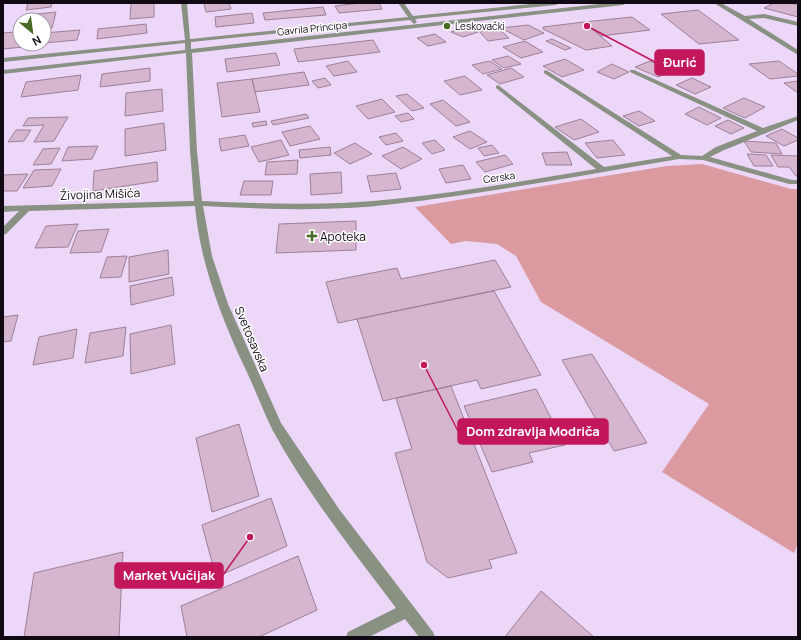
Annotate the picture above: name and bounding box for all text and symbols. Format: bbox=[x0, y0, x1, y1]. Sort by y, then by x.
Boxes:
north arrow bbox=[12, 12, 52, 52]
street label: Gavrila Principa bbox=[276, 17, 348, 39]
place label: Leskovački bbox=[455, 19, 505, 33]
marker: Leskovački bbox=[442, 21, 452, 31]
text: N bbox=[30, 33, 44, 50]
callout: Đurić bbox=[655, 50, 704, 75]
text: Đurić bbox=[663, 53, 697, 71]
street label: Cerska bbox=[482, 168, 516, 186]
street label: Živojina Mišića bbox=[60, 184, 140, 204]
place label: Apoteka bbox=[320, 228, 366, 245]
marker: Apoteka bbox=[307, 231, 317, 241]
street label: Svetosavska bbox=[231, 304, 273, 374]
callout: Dom zdravlja Modriča bbox=[458, 419, 608, 444]
text: Dom zdravlja Modriča bbox=[466, 422, 600, 440]
callout: Market Vučijak bbox=[115, 563, 223, 588]
text: Market Vučijak bbox=[123, 566, 216, 584]

